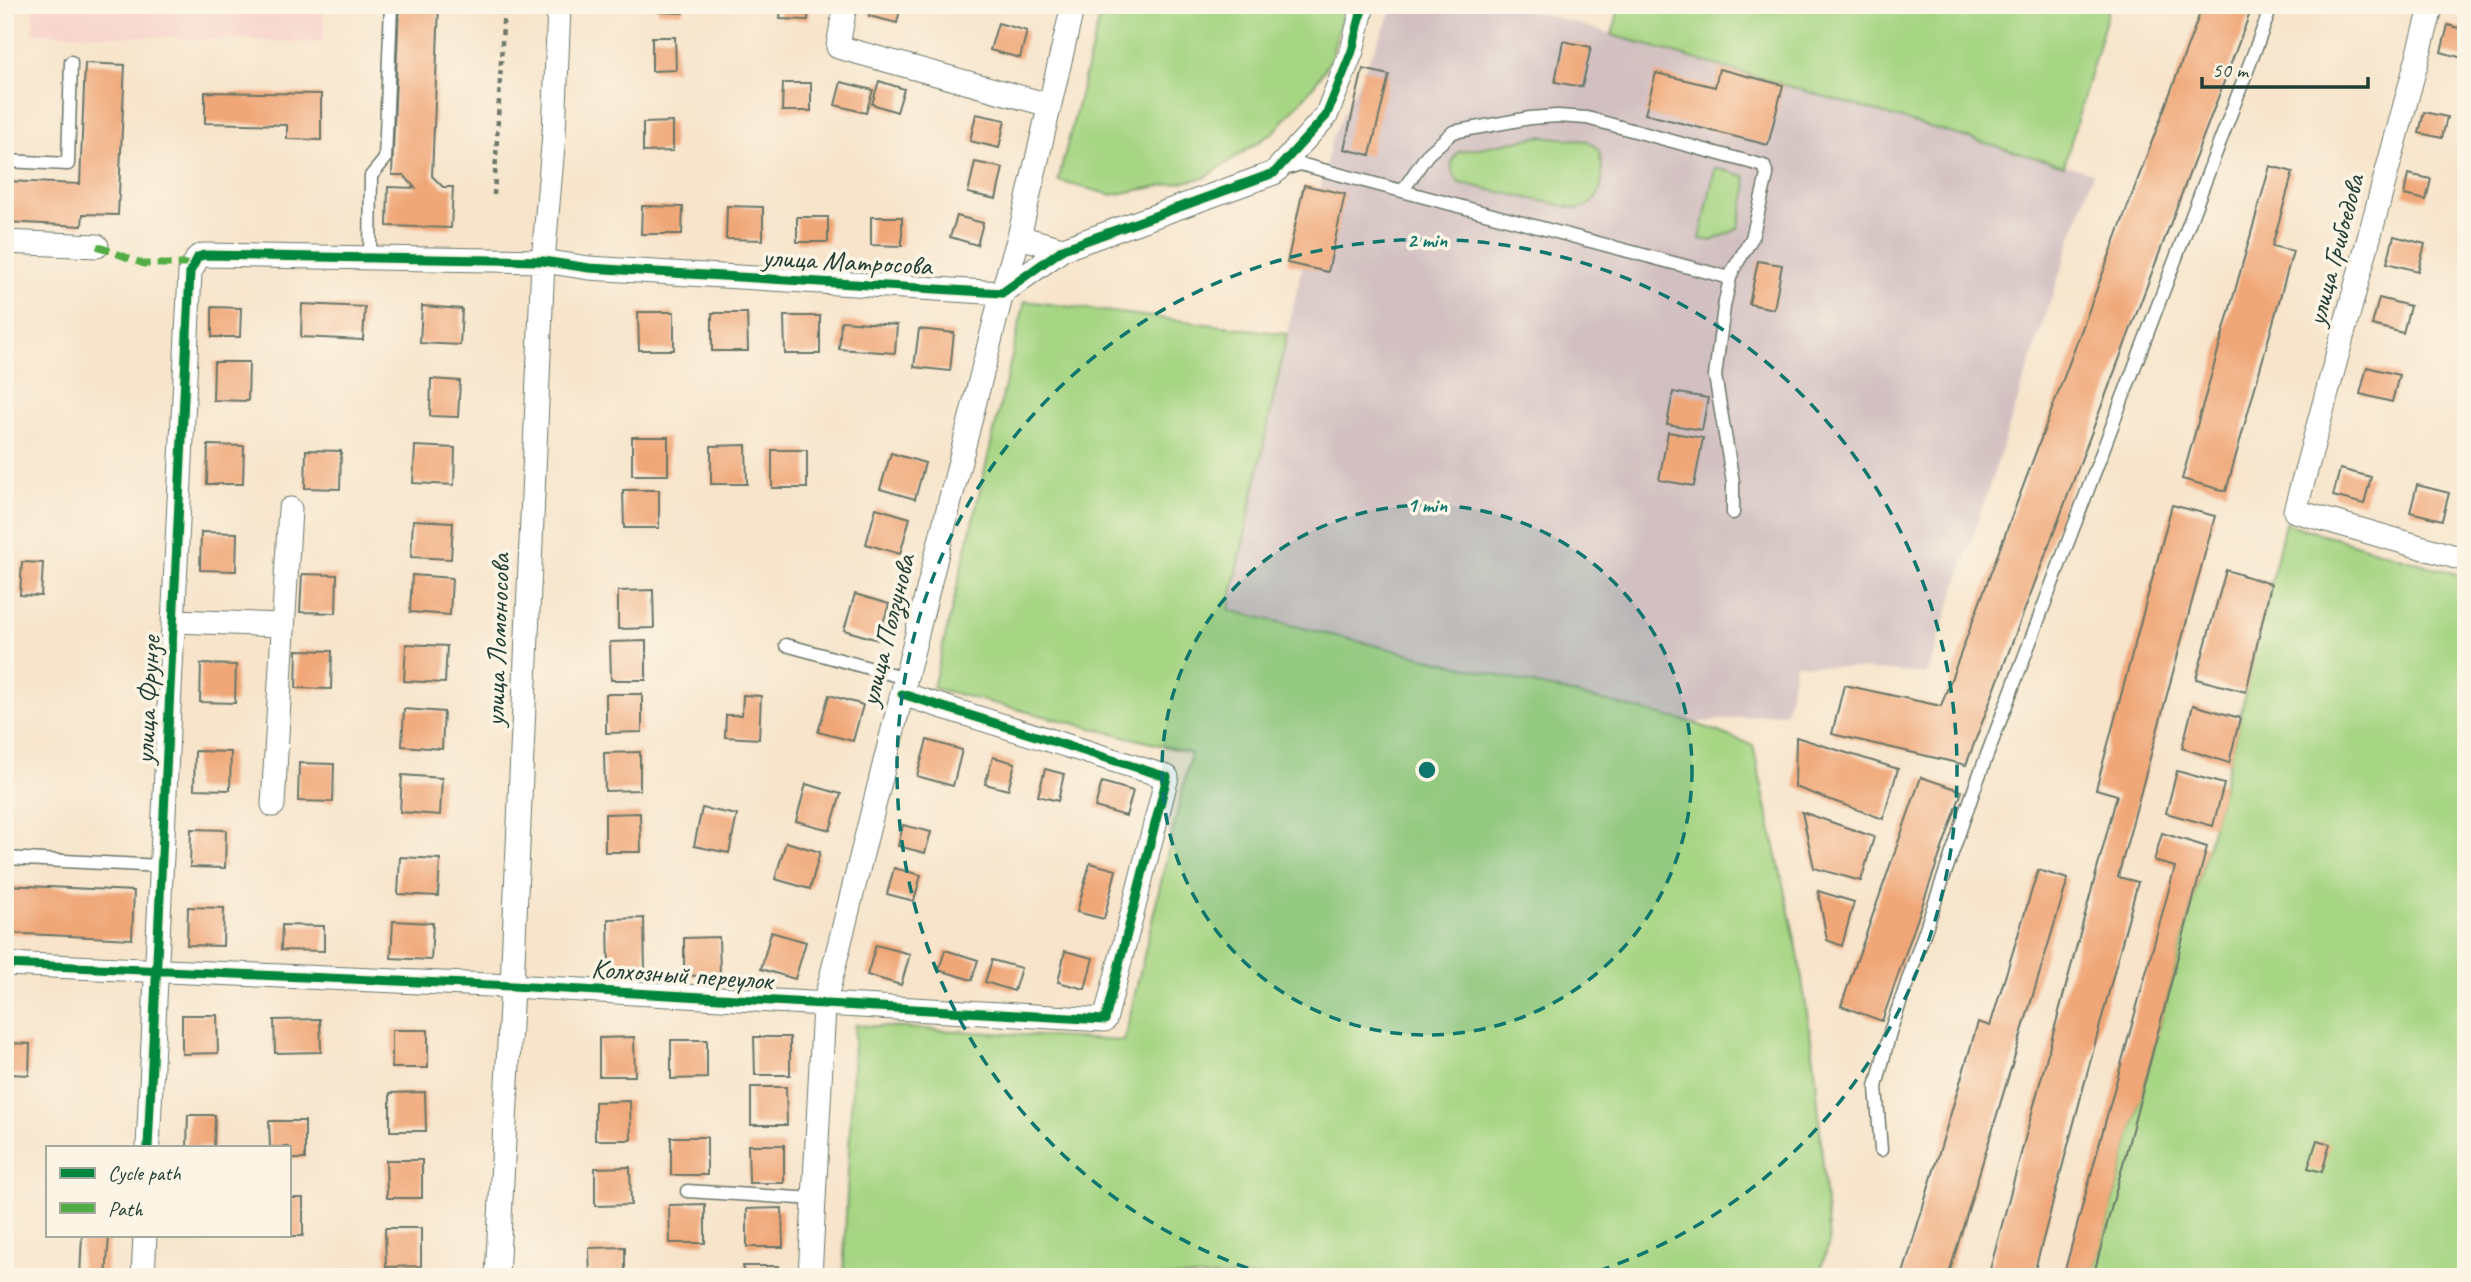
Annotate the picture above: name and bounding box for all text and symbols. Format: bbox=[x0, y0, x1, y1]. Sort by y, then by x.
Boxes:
scale bar bbox=[2202, 46, 2368, 90]
text: 50 m bbox=[2212, 57, 2250, 83]
street label: улица Грибоедова bbox=[2298, 169, 2372, 331]
text: 2 min bbox=[1407, 227, 1447, 253]
street label: улица Матросова bbox=[759, 239, 934, 283]
text: 1 min bbox=[1407, 492, 1447, 518]
street label: улица Ползунова bbox=[851, 549, 924, 712]
street label: улица Ломоносова bbox=[476, 551, 518, 729]
street label: улица Фрунзе bbox=[126, 633, 168, 767]
centre of rings bbox=[1415, 758, 1439, 782]
street label: Колхозный переулок bbox=[590, 950, 776, 998]
legend bbox=[46, 1146, 290, 1236]
text: Cycle path bbox=[108, 1160, 181, 1186]
text: Path bbox=[108, 1196, 144, 1222]

